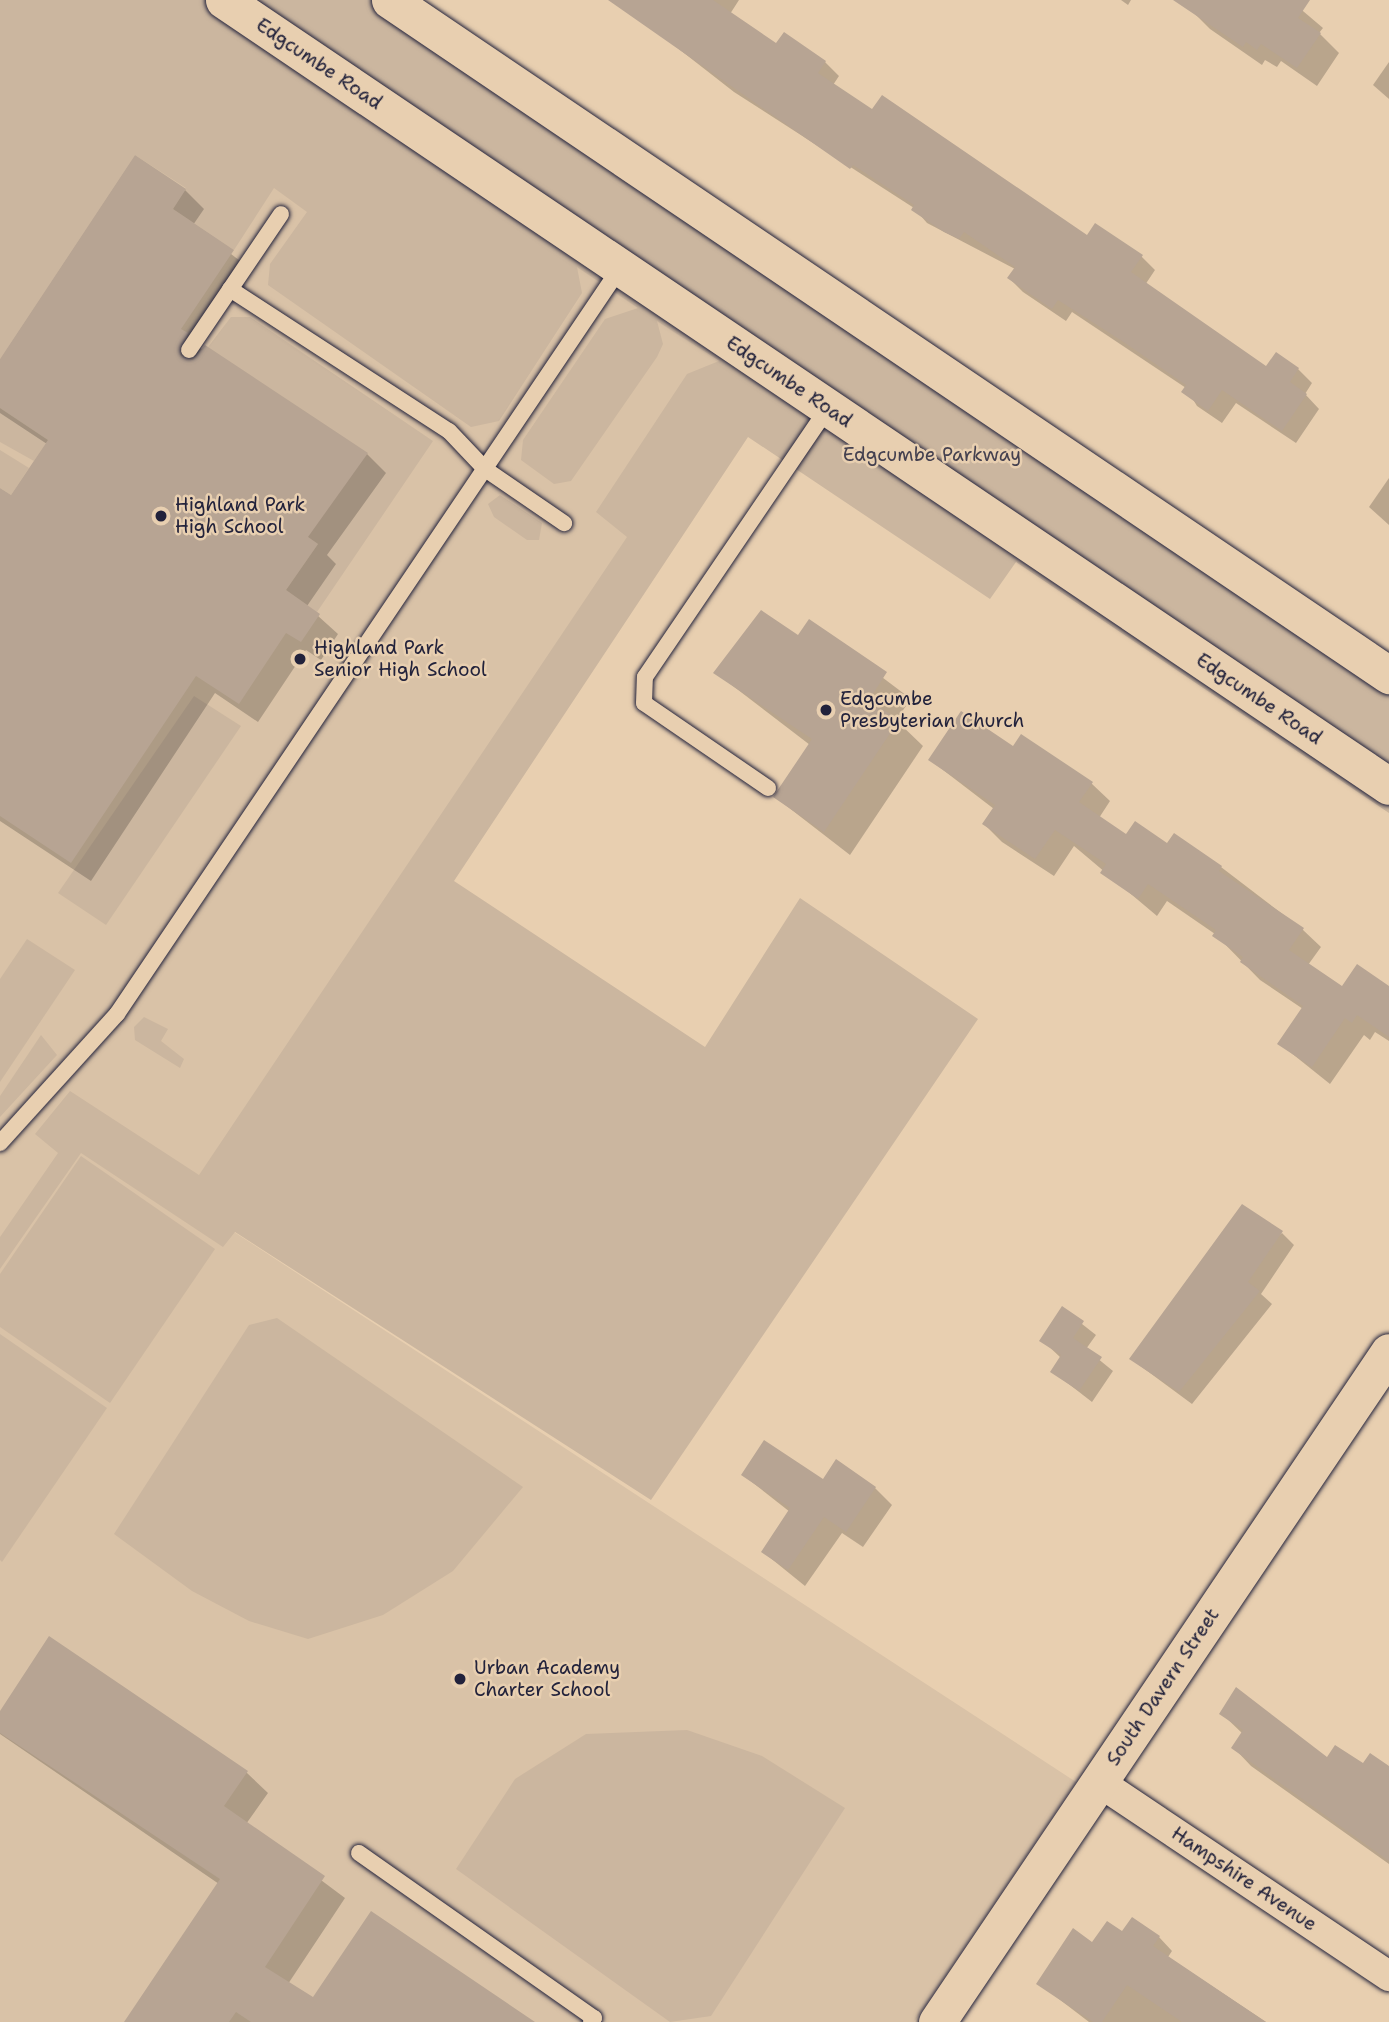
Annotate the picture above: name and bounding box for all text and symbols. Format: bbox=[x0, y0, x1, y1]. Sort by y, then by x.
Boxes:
street label: Edgcumbe Road bbox=[252, 13, 386, 115]
street label: Edgcumbe Road bbox=[722, 331, 856, 433]
park label: Edgcumbe Parkway bbox=[843, 444, 1021, 466]
place label: Highland Park High School bbox=[175, 494, 305, 538]
marker: Highland Park High School bbox=[153, 508, 169, 524]
place label: Highland Park Senior High School bbox=[314, 637, 487, 681]
street label: Edgcumbe Road bbox=[1192, 648, 1326, 750]
marker: Highland Park Senior High School bbox=[292, 651, 308, 667]
place label: Edgcumbe Presbyterian Church bbox=[840, 688, 1024, 732]
marker: Edgcumbe Presbyterian Church bbox=[818, 702, 834, 718]
street label: South Davern Street bbox=[1102, 1604, 1224, 1770]
place label: Urban Academy Charter School bbox=[474, 1657, 620, 1701]
marker: Urban Academy Charter School bbox=[452, 1671, 468, 1687]
street label: Hampshire Avenue bbox=[1167, 1822, 1321, 1936]

